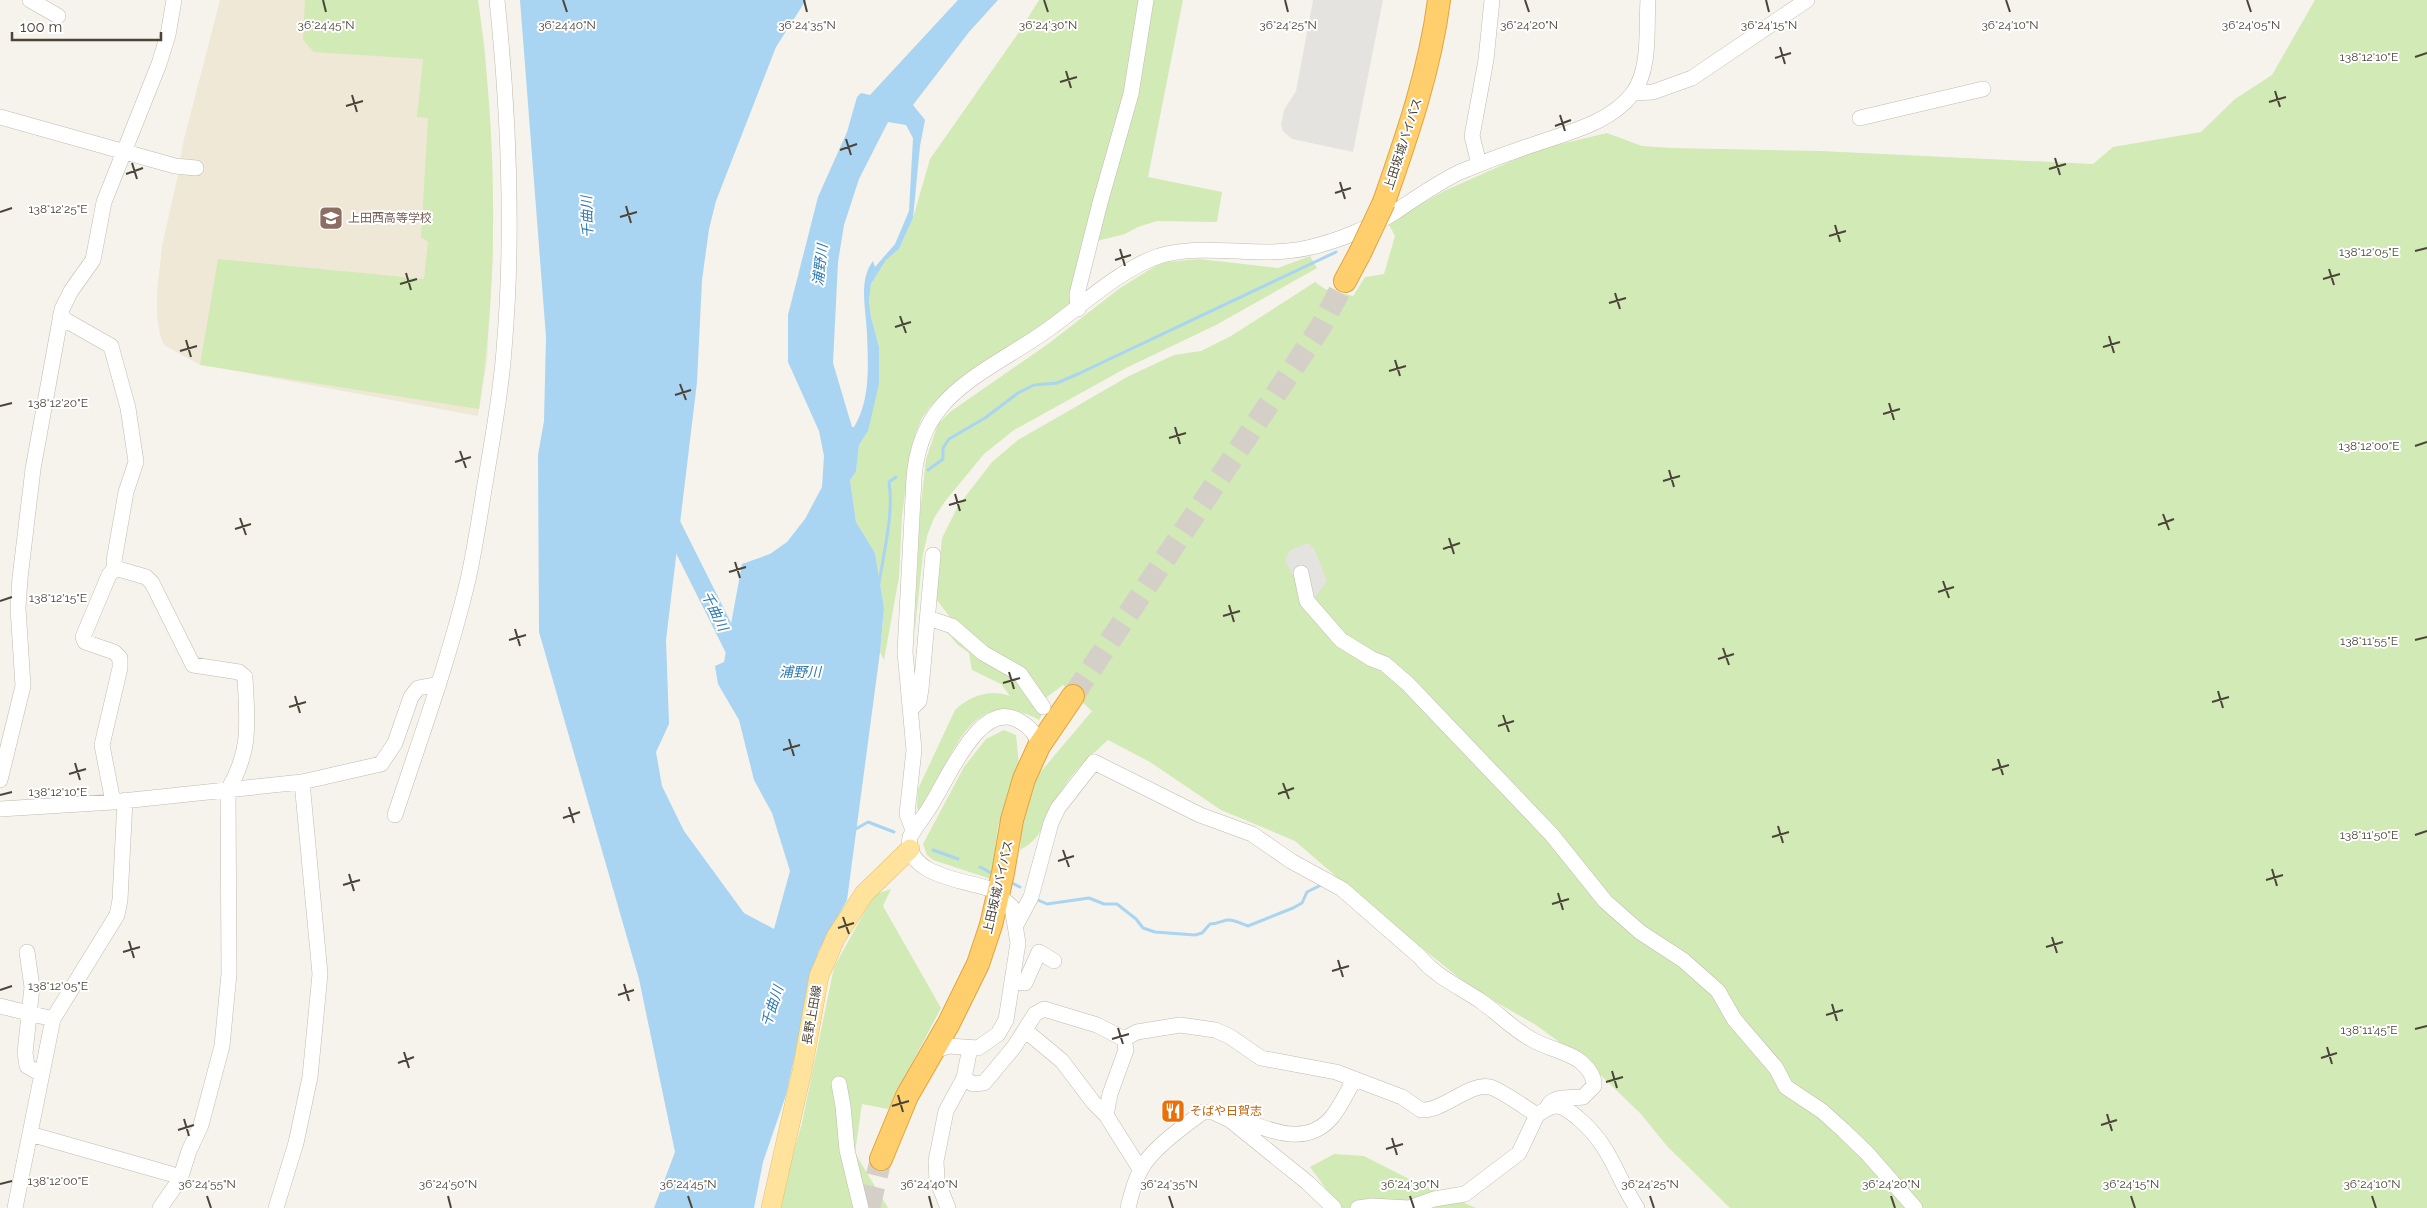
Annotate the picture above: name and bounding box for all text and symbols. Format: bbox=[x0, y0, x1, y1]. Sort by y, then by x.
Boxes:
scale bar bbox=[12, 10, 161, 42]
text: 100 m bbox=[20, 18, 62, 36]
text: 36°24'45"N bbox=[298, 18, 354, 32]
text: 36°24'40"N bbox=[538, 18, 596, 32]
text: 36°24'35"N bbox=[778, 18, 836, 32]
text: 36°24'30"N bbox=[1019, 18, 1077, 32]
text: 36°24'25"N bbox=[1259, 18, 1317, 32]
text: 36°24'20"N bbox=[1500, 18, 1558, 32]
text: 36°24'15"N bbox=[1741, 18, 1797, 32]
text: 36°24'10"N bbox=[1981, 18, 2039, 32]
text: 36°24'05"N bbox=[2222, 18, 2280, 32]
text: 138°12'10"E bbox=[2340, 50, 2398, 64]
street label: 上田坂城バイパス bbox=[1382, 96, 1424, 192]
water label: 千曲川 bbox=[578, 194, 596, 238]
text: 138°12'25"E bbox=[28, 202, 88, 216]
school or university icon: 上田西高等学校 bbox=[318, 205, 344, 231]
place label: 上田西高等学校 bbox=[348, 211, 432, 225]
water label: 浦野川 bbox=[810, 241, 831, 287]
text: 138°12'05"E bbox=[2339, 245, 2399, 259]
text: 138°12'20"E bbox=[28, 396, 88, 410]
text: 138°12'00"E bbox=[2339, 439, 2399, 453]
water label: 千曲川 bbox=[699, 589, 732, 635]
text: 138°12'15"E bbox=[29, 591, 87, 605]
text: 138°11'55"E bbox=[2340, 634, 2398, 648]
water label: 浦野川 bbox=[779, 664, 823, 680]
text: 138°12'10"E bbox=[29, 785, 87, 799]
text: 138°11'50"E bbox=[2340, 828, 2398, 842]
street label: 上田坂城バイパス bbox=[980, 839, 1016, 935]
text: 138°12'05"E bbox=[28, 979, 88, 993]
water label: 千曲川 bbox=[758, 982, 787, 1028]
street label: 長野上田線 bbox=[800, 984, 824, 1046]
text: 138°11'45"E bbox=[2340, 1023, 2398, 1037]
restaurant icon: そばや日賀志 bbox=[1160, 1098, 1186, 1124]
place label: そばや日賀志 bbox=[1190, 1104, 1262, 1118]
text: 138°12'00"E bbox=[28, 1174, 88, 1188]
text: 36°24'55"N bbox=[178, 1177, 236, 1191]
text: 36°24'50"N bbox=[419, 1177, 477, 1191]
text: 36°24'45"N bbox=[660, 1177, 716, 1191]
text: 36°24'40"N bbox=[900, 1177, 958, 1191]
text: 36°24'35"N bbox=[1140, 1177, 1198, 1191]
text: 36°24'30"N bbox=[1381, 1177, 1439, 1191]
text: 36°24'25"N bbox=[1621, 1177, 1679, 1191]
text: 36°24'20"N bbox=[1862, 1177, 1920, 1191]
text: 36°24'15"N bbox=[2103, 1177, 2159, 1191]
text: 36°24'10"N bbox=[2343, 1177, 2401, 1191]

